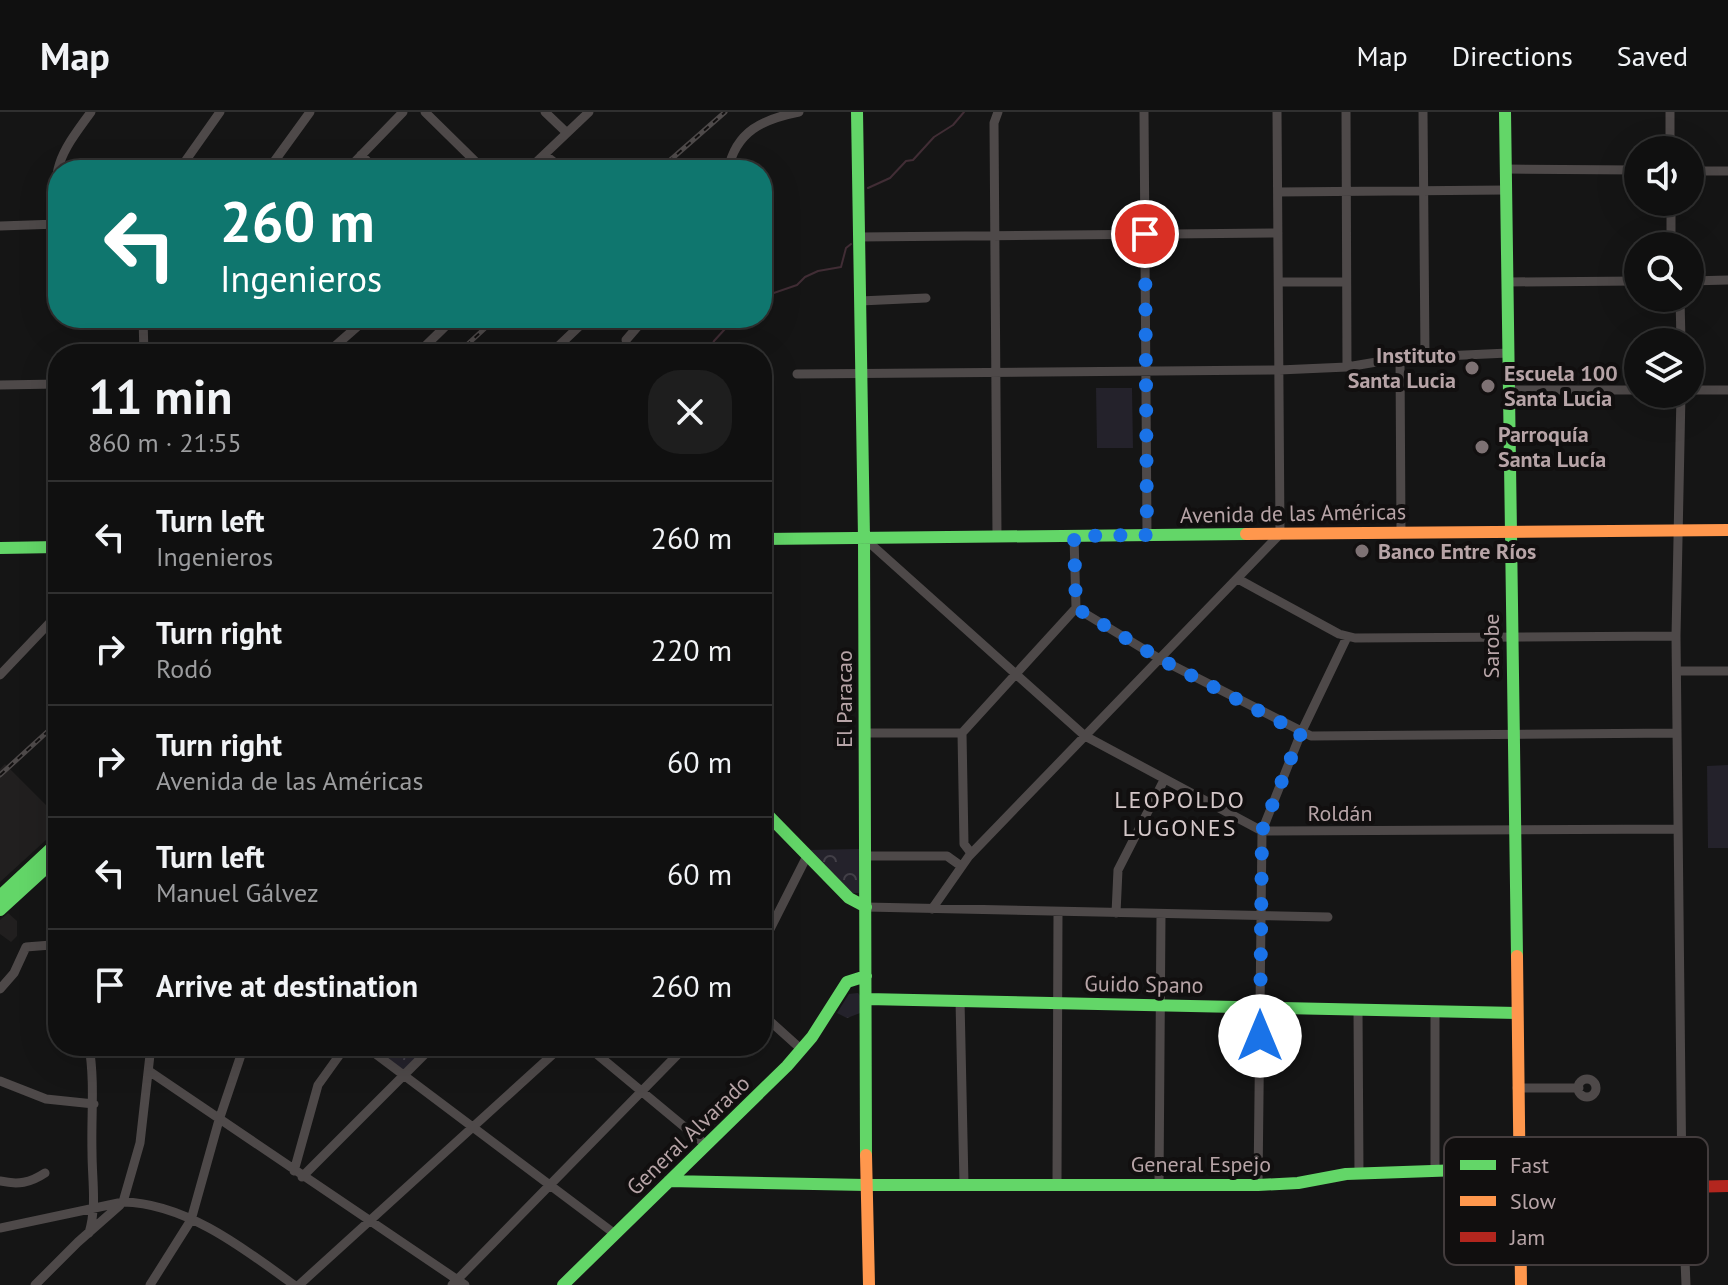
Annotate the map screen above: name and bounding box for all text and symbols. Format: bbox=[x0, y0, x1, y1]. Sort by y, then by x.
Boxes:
text: Map bbox=[40, 31, 110, 80]
text: Map bbox=[1357, 37, 1408, 74]
text: Directions bbox=[1452, 37, 1573, 74]
text: Saved bbox=[1617, 37, 1688, 74]
map controls bbox=[1624, 136, 1704, 408]
button: sound bbox=[1624, 136, 1704, 216]
text: 260 m bbox=[220, 185, 375, 257]
icon: left bbox=[88, 192, 192, 296]
pin bbox=[1111, 200, 1179, 268]
icon: arrive bbox=[1123, 212, 1167, 256]
button: search bbox=[1624, 232, 1704, 312]
text: Ingenieros bbox=[220, 255, 382, 302]
button: layers bbox=[1624, 328, 1704, 408]
place label: Instituto Santa Lucia bbox=[1348, 341, 1456, 394]
marker: Instituto Santa Lucia bbox=[1463, 359, 1481, 377]
place label: Escuela 100 Santa Lucia bbox=[1504, 359, 1618, 412]
text: 11 min bbox=[88, 365, 232, 427]
button: close bbox=[648, 370, 732, 454]
marker: Escuela 100 Santa Lucia bbox=[1479, 377, 1497, 395]
place label: Parroquía Santa Lucía bbox=[1498, 420, 1606, 473]
text: 860 m · 21:55 bbox=[88, 426, 242, 459]
marker: Parroquía Santa Lucía bbox=[1473, 438, 1491, 456]
street label: Avenida de las Américas bbox=[1180, 497, 1406, 529]
text: Turn left bbox=[156, 501, 264, 540]
icon: left bbox=[88, 515, 132, 559]
text: 260 m bbox=[651, 518, 732, 557]
place label: Banco Entre Ríos bbox=[1378, 537, 1536, 565]
text: Ingenieros bbox=[156, 540, 273, 573]
marker: Banco Entre Ríos bbox=[1353, 542, 1371, 560]
text: Turn right bbox=[156, 613, 282, 652]
street label: Sarobe bbox=[1477, 614, 1505, 678]
icon: right bbox=[88, 627, 132, 671]
text: 220 m bbox=[651, 630, 732, 669]
street label: El Paracao bbox=[830, 650, 858, 748]
text: Rodó bbox=[156, 652, 212, 685]
text: Turn right bbox=[156, 725, 282, 764]
icon: right bbox=[88, 739, 132, 783]
text: 60 m bbox=[667, 742, 732, 781]
text: Avenida de las Américas bbox=[156, 764, 423, 797]
district label: LEOPOLDO LUGONES bbox=[1114, 784, 1246, 843]
street label: Roldán bbox=[1307, 799, 1373, 827]
text: Turn left bbox=[156, 837, 264, 876]
icon: left bbox=[88, 851, 132, 895]
text: 60 m bbox=[667, 854, 732, 893]
text: Manuel Gálvez bbox=[156, 876, 319, 909]
icon: arrive bbox=[88, 963, 132, 1007]
text: Arrive at destination bbox=[156, 966, 418, 1005]
text: 260 m bbox=[651, 966, 732, 1005]
street label: Guido Spano bbox=[1084, 969, 1204, 999]
position arrow bbox=[1218, 994, 1302, 1078]
street label: General Alvarado bbox=[620, 1069, 756, 1201]
legend bbox=[1444, 1137, 1708, 1265]
street label: General Espejo bbox=[1131, 1150, 1271, 1178]
text: Fast bbox=[1510, 1151, 1550, 1179]
text: Slow bbox=[1510, 1187, 1556, 1215]
text: Jam bbox=[1509, 1223, 1545, 1251]

